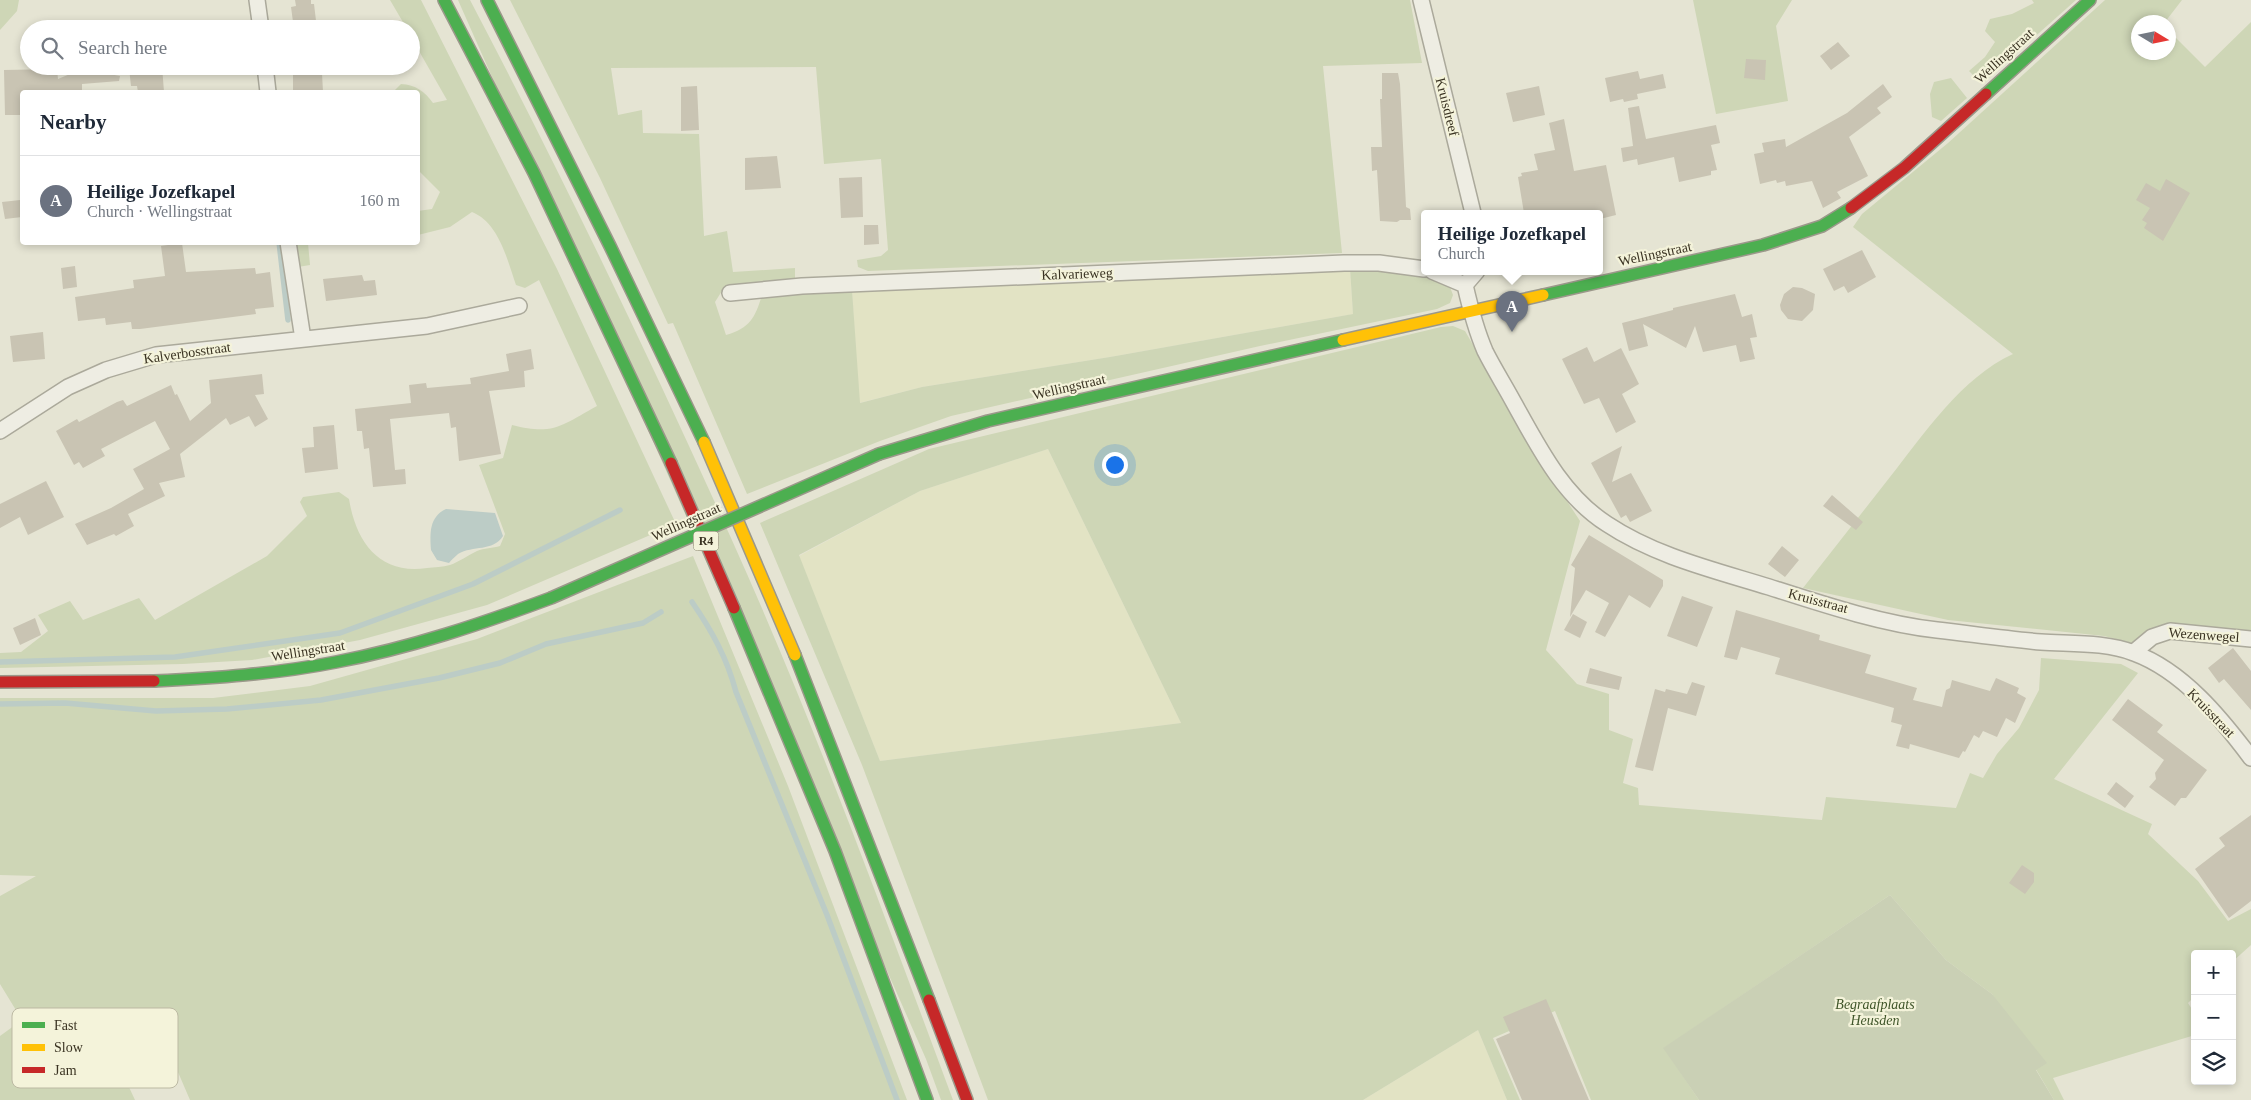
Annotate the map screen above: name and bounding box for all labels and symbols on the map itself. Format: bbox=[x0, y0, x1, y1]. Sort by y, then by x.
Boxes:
north arrow bbox=[2131, 15, 2176, 60]
street label: Wellingstraat bbox=[1971, 25, 2037, 86]
street label: Kruisdreef bbox=[1432, 76, 1462, 138]
street label: Wellingstraat bbox=[1617, 239, 1693, 269]
street label: Kalvarieweg bbox=[1041, 265, 1113, 283]
pin: A bbox=[1496, 291, 1528, 332]
street label: Kalverbosstraat bbox=[142, 339, 232, 367]
street label: Wellingstraat bbox=[1031, 371, 1107, 403]
your location bbox=[1102, 452, 1128, 478]
street label: Wellingstraat bbox=[649, 500, 723, 544]
road number: R4 bbox=[694, 532, 718, 550]
street label: Kruisstraat bbox=[1786, 586, 1850, 616]
street label: Wezenwegel bbox=[2168, 625, 2240, 645]
street label: Wellingstraat bbox=[270, 638, 346, 664]
street label: Kruisstraat bbox=[2184, 686, 2238, 740]
park label: Begraafplaats Heusden bbox=[1835, 997, 1915, 1028]
legend bbox=[12, 1008, 178, 1088]
text: Fast bbox=[54, 1018, 77, 1033]
text: Slow bbox=[54, 1040, 84, 1055]
text: Jam bbox=[54, 1063, 77, 1078]

